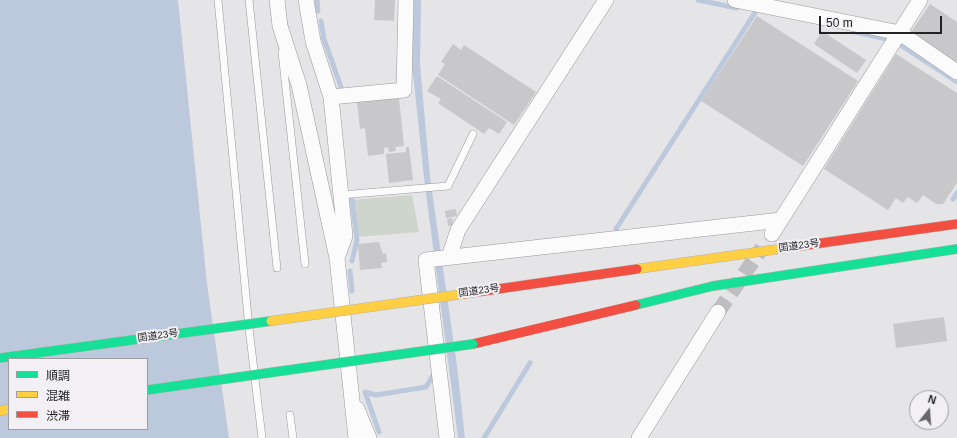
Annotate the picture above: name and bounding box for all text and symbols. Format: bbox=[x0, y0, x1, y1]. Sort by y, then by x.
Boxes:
scale bar bbox=[821, 8, 944, 34]
text: 50 m bbox=[826, 16, 853, 30]
street label: 国道23号 bbox=[778, 237, 820, 255]
street label: 国道23号 bbox=[458, 282, 500, 300]
street label: 国道23号 bbox=[137, 327, 179, 345]
legend bbox=[8, 358, 148, 430]
text: 順調 bbox=[46, 369, 70, 383]
text: 混雑 bbox=[46, 389, 70, 403]
north arrow bbox=[909, 390, 949, 430]
text: N bbox=[927, 393, 938, 406]
text: 渋滞 bbox=[46, 409, 70, 423]

